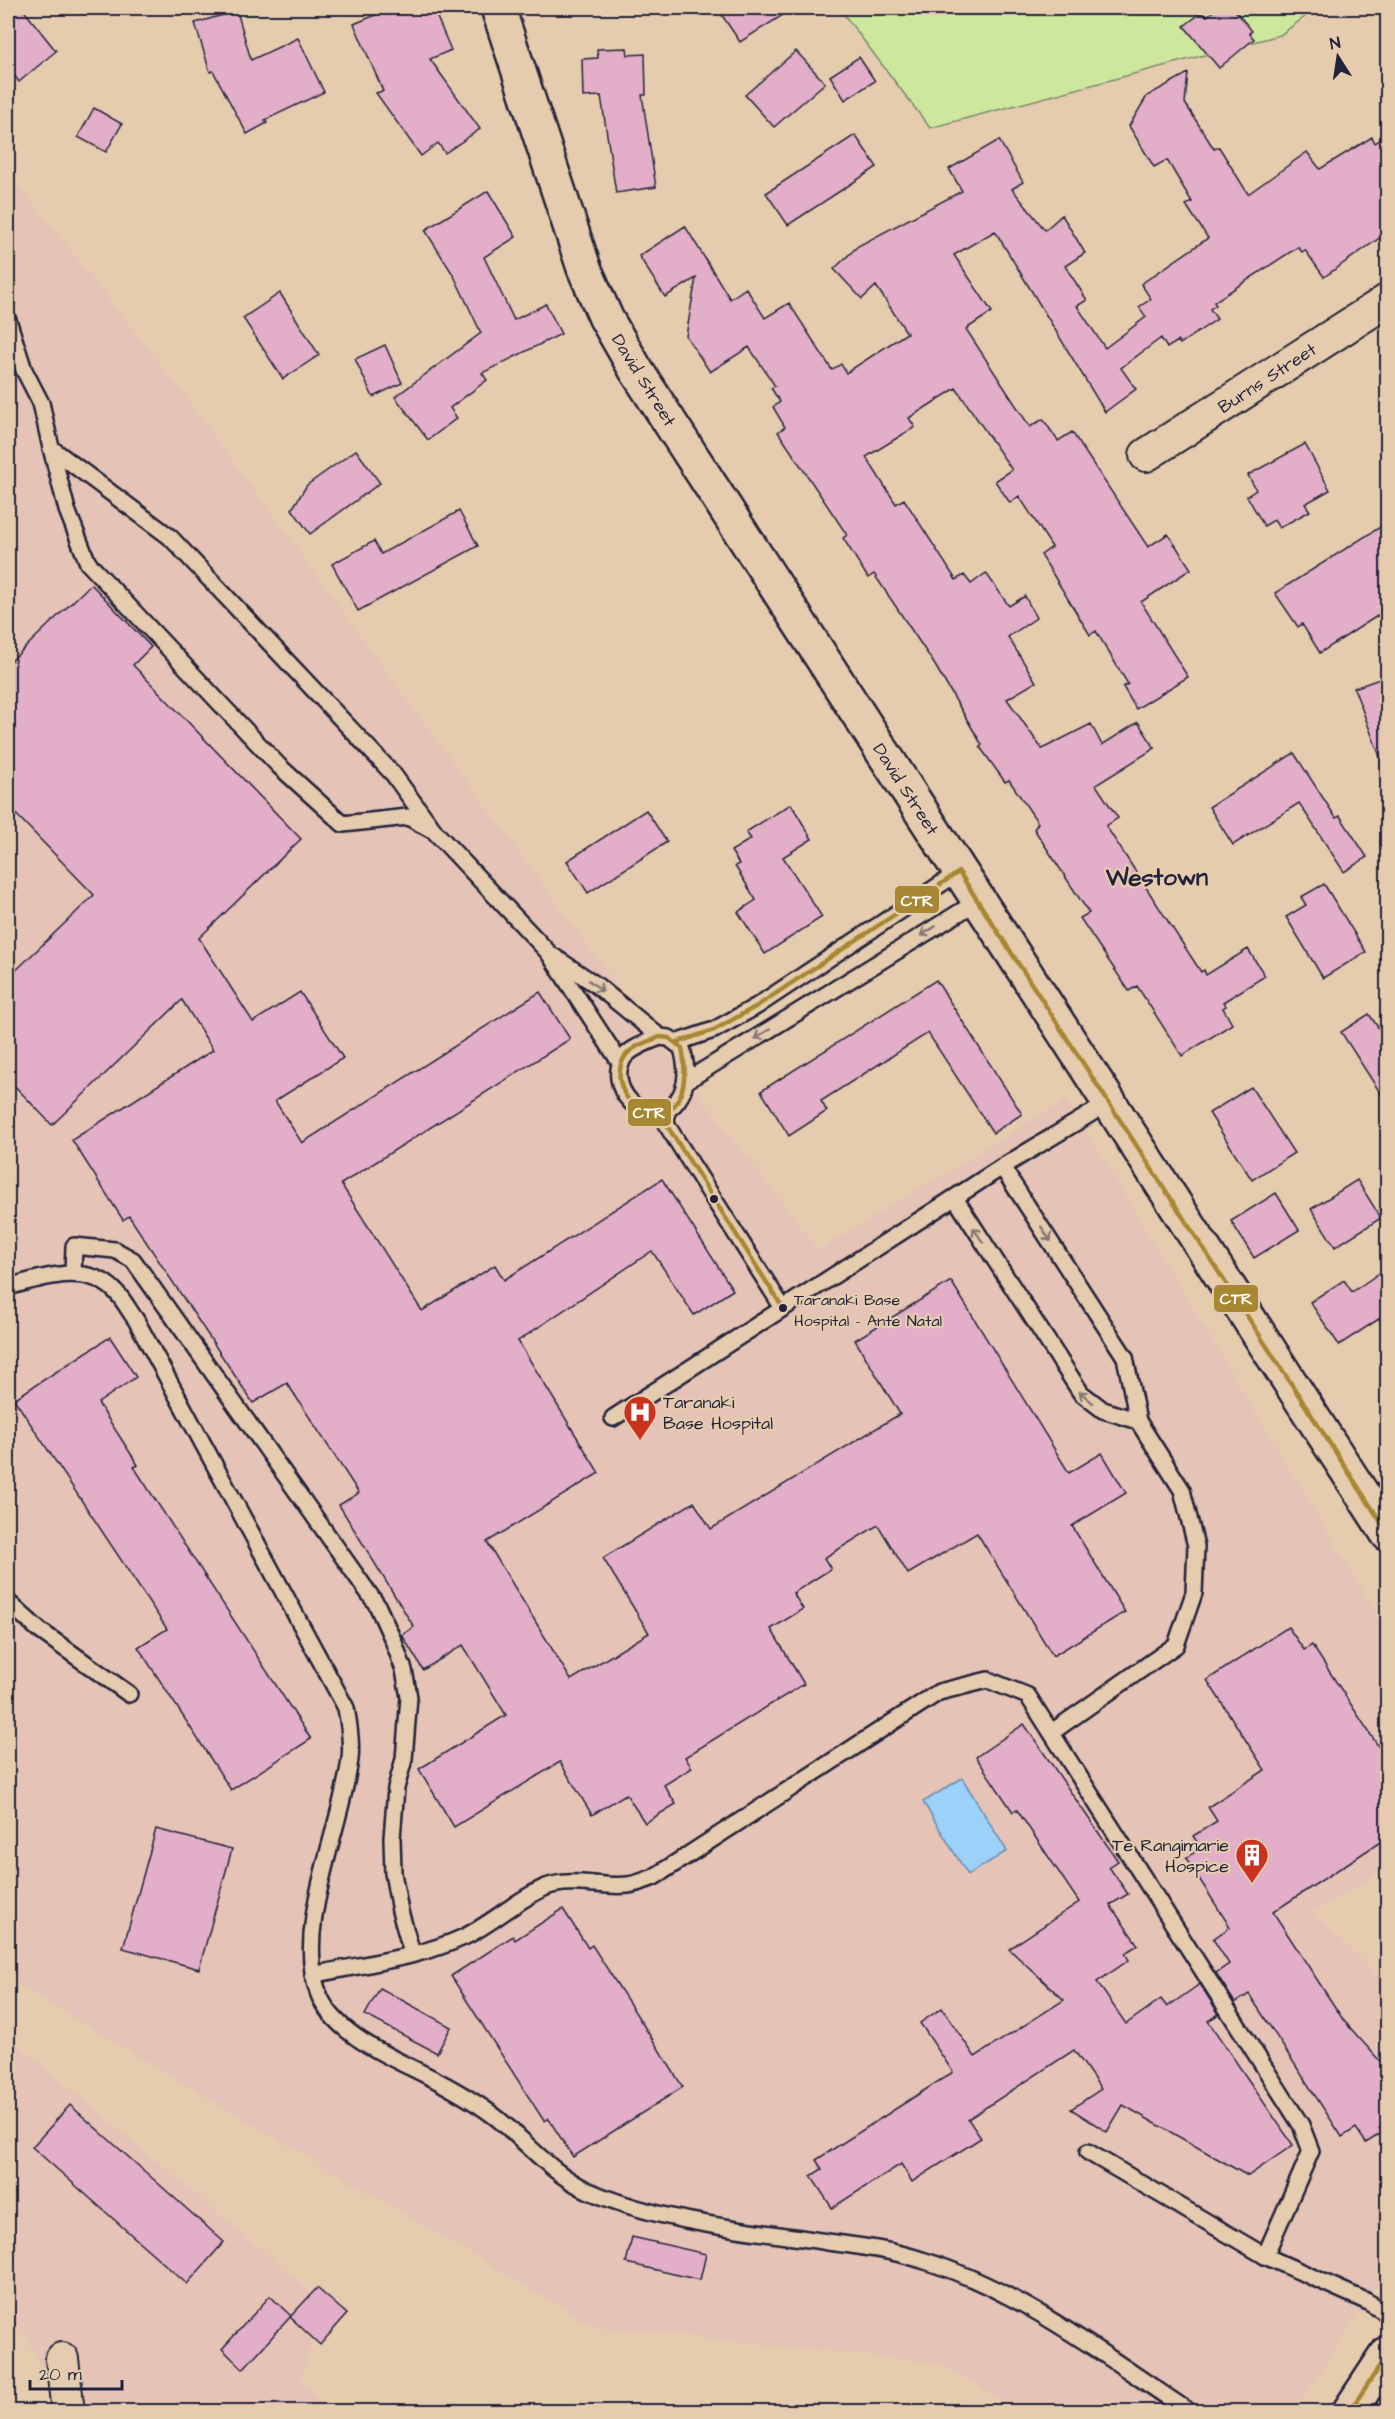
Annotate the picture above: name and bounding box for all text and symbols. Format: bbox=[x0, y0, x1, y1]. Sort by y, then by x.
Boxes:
north arrow bbox=[1308, 27, 1368, 87]
text: N bbox=[1328, 32, 1342, 55]
street label: David Street bbox=[605, 329, 682, 432]
street label: Burns Street bbox=[1213, 337, 1322, 420]
street label: David Street bbox=[867, 738, 945, 841]
district label: Westown bbox=[1105, 861, 1208, 895]
line badge: CTR bbox=[894, 885, 940, 914]
text: CTR bbox=[901, 890, 933, 912]
one-way arrow bbox=[920, 925, 937, 937]
one-way arrow bbox=[588, 979, 604, 992]
one-way arrow bbox=[754, 1028, 771, 1040]
line badge: CTR bbox=[627, 1098, 672, 1127]
text: CTR bbox=[633, 1102, 665, 1124]
unlabelled marker bbox=[708, 1193, 720, 1205]
one-way arrow bbox=[1040, 1225, 1052, 1242]
one-way arrow bbox=[972, 1226, 985, 1243]
line badge: CTR bbox=[1213, 1284, 1259, 1313]
text: CTR bbox=[1220, 1288, 1252, 1310]
place label: Taranaki Base Hospital - Ante Natal bbox=[794, 1289, 942, 1332]
marker: Taranaki Base Hospital - Ante Natal bbox=[777, 1302, 789, 1314]
place label: Taranaki Base Hospital bbox=[663, 1390, 773, 1436]
one-way arrow bbox=[1078, 1390, 1094, 1403]
hospital icon: Taranaki Base Hospital bbox=[622, 1394, 658, 1441]
place label: Te Rangimarie Hospice bbox=[1112, 1833, 1229, 1879]
building icon: Te Rangimarie Hospice bbox=[1234, 1837, 1270, 1884]
scale bar bbox=[30, 2353, 122, 2391]
text: 20 m bbox=[39, 2362, 82, 2387]

